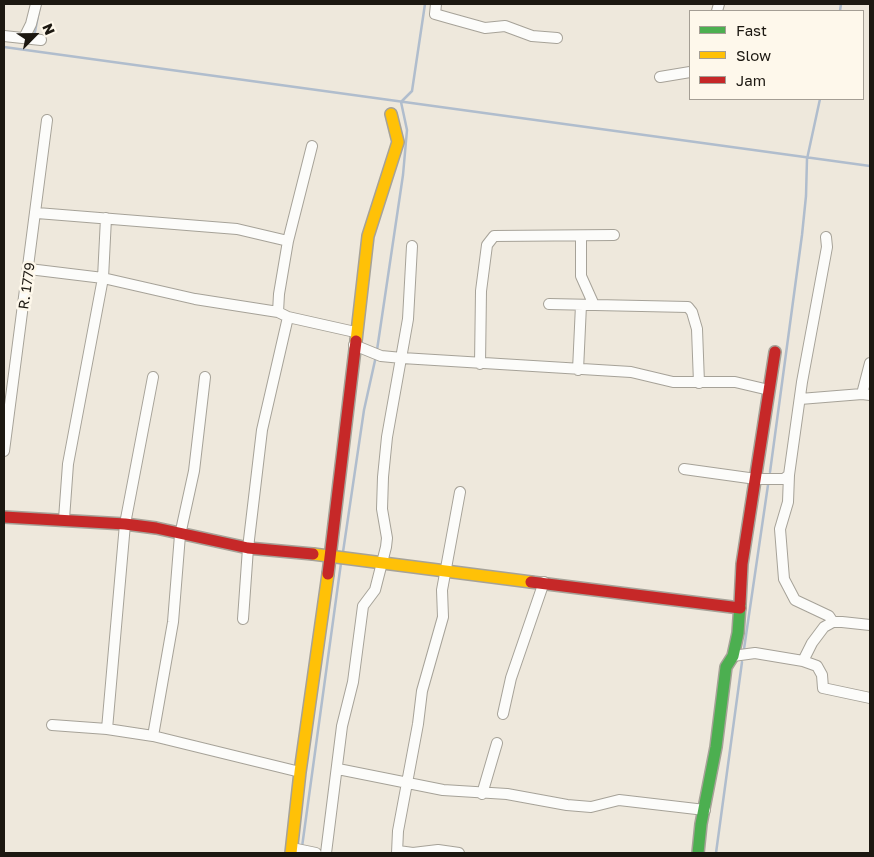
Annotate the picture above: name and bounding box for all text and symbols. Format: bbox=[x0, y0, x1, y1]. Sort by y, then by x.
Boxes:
north arrow bbox=[10, 10, 60, 60]
legend bbox=[689, 10, 864, 100]
text: N bbox=[39, 21, 59, 37]
text: Fast bbox=[736, 21, 767, 39]
text: Slow bbox=[736, 46, 771, 64]
text: Jam bbox=[736, 71, 766, 89]
street label: R. 1779 bbox=[15, 261, 39, 311]

